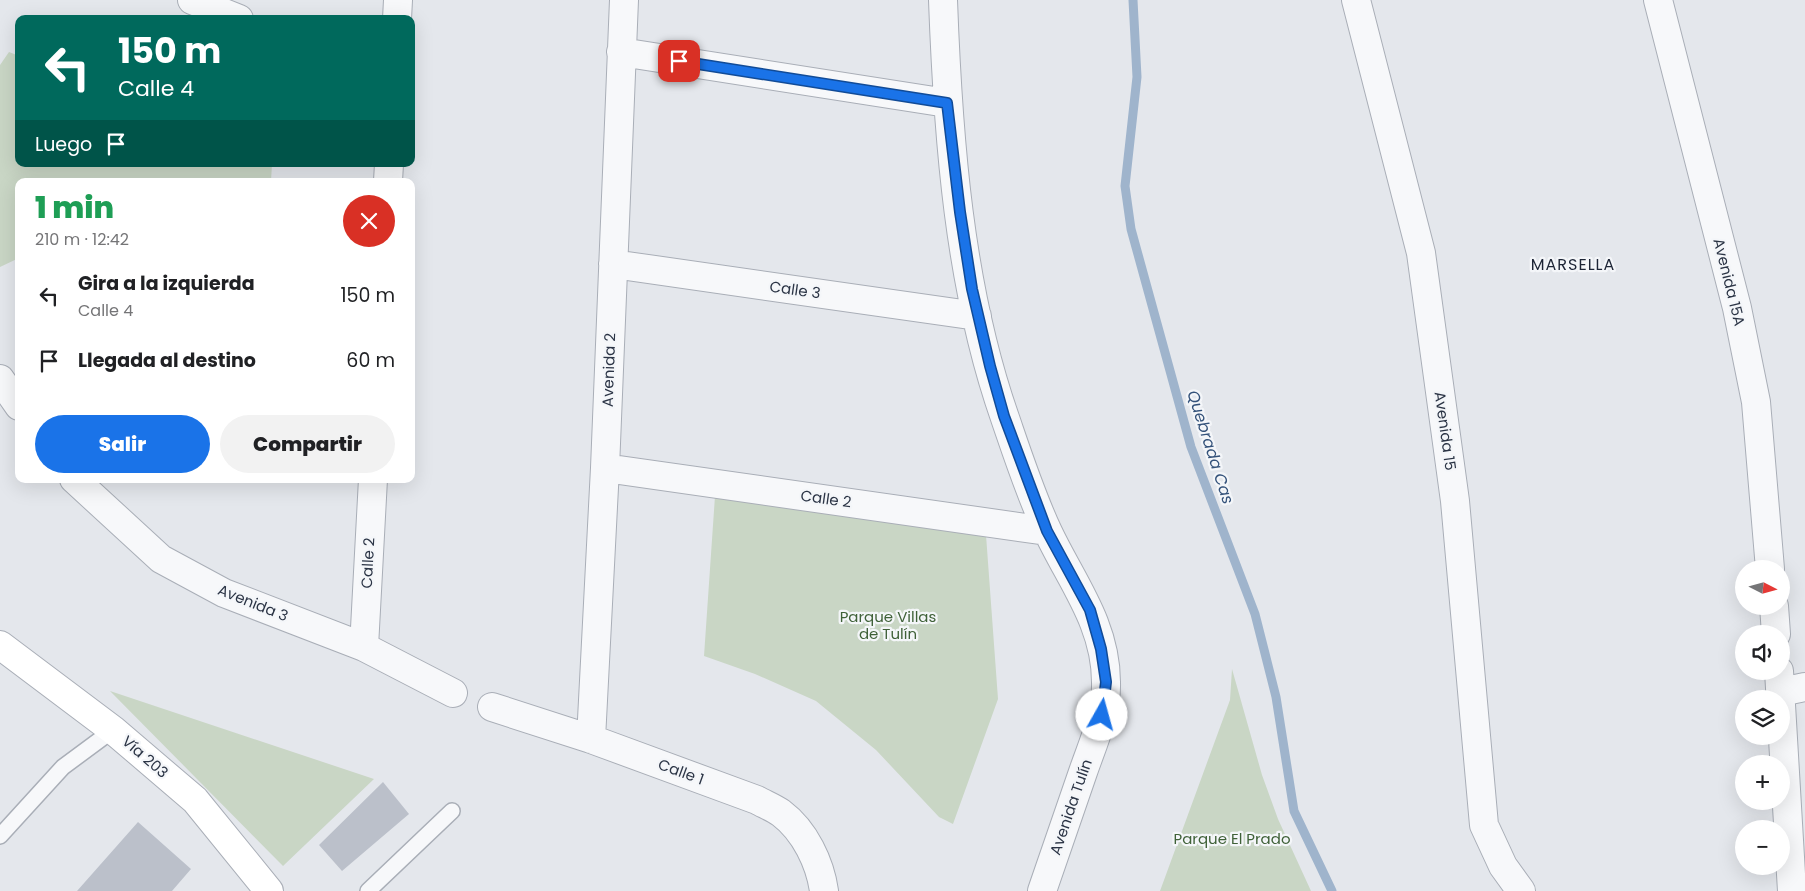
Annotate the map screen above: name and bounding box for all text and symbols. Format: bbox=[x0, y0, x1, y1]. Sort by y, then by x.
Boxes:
text: 150 m bbox=[118, 26, 221, 75]
icon: left bbox=[35, 35, 100, 100]
pin bbox=[658, 40, 700, 82]
icon: arrive bbox=[665, 47, 693, 75]
text: Calle 4 bbox=[118, 73, 194, 104]
icon: arrive bbox=[102, 130, 130, 158]
text: Luego bbox=[35, 131, 92, 158]
text: 1 min bbox=[35, 186, 114, 229]
button: close bbox=[343, 195, 395, 247]
text: 210 m · 12:42 bbox=[35, 228, 129, 251]
street label: Avenida 15A bbox=[1708, 236, 1751, 328]
district label: MARSELLA bbox=[1531, 253, 1615, 276]
text: Gira a la izquierda bbox=[78, 270, 255, 297]
street label: Calle 3 bbox=[768, 276, 822, 303]
icon: left bbox=[35, 282, 63, 310]
text: 150 m bbox=[340, 282, 395, 309]
text: Calle 4 bbox=[78, 299, 133, 322]
street label: Avenida 2 bbox=[597, 333, 620, 407]
icon: arrive bbox=[35, 347, 63, 375]
text: Llegada al destino bbox=[78, 347, 256, 374]
text: 60 m bbox=[346, 347, 395, 374]
water label: Quebrada Cas bbox=[1181, 387, 1240, 507]
street label: Avenida 15 bbox=[1430, 390, 1461, 472]
button: Salir bbox=[35, 415, 210, 473]
button: Compartir bbox=[220, 415, 395, 473]
street label: Calle 2 bbox=[799, 485, 853, 512]
street label: Calle 2 bbox=[356, 537, 379, 589]
north arrow bbox=[1735, 560, 1790, 615]
map controls bbox=[1735, 560, 1790, 875]
street label: Avenida 3 bbox=[215, 579, 292, 626]
park label: Parque Villas de Tulín bbox=[840, 606, 936, 644]
button: sound bbox=[1735, 625, 1790, 680]
position arrow bbox=[1075, 688, 1127, 740]
button: layers bbox=[1735, 690, 1790, 745]
street label: Vía 203 bbox=[118, 731, 173, 783]
street label: Calle 1 bbox=[655, 754, 707, 789]
button: + bbox=[1735, 755, 1790, 810]
street label: Avenida Tulín bbox=[1044, 756, 1097, 858]
button: − bbox=[1735, 820, 1790, 875]
park label: Parque El Prado bbox=[1173, 828, 1291, 849]

